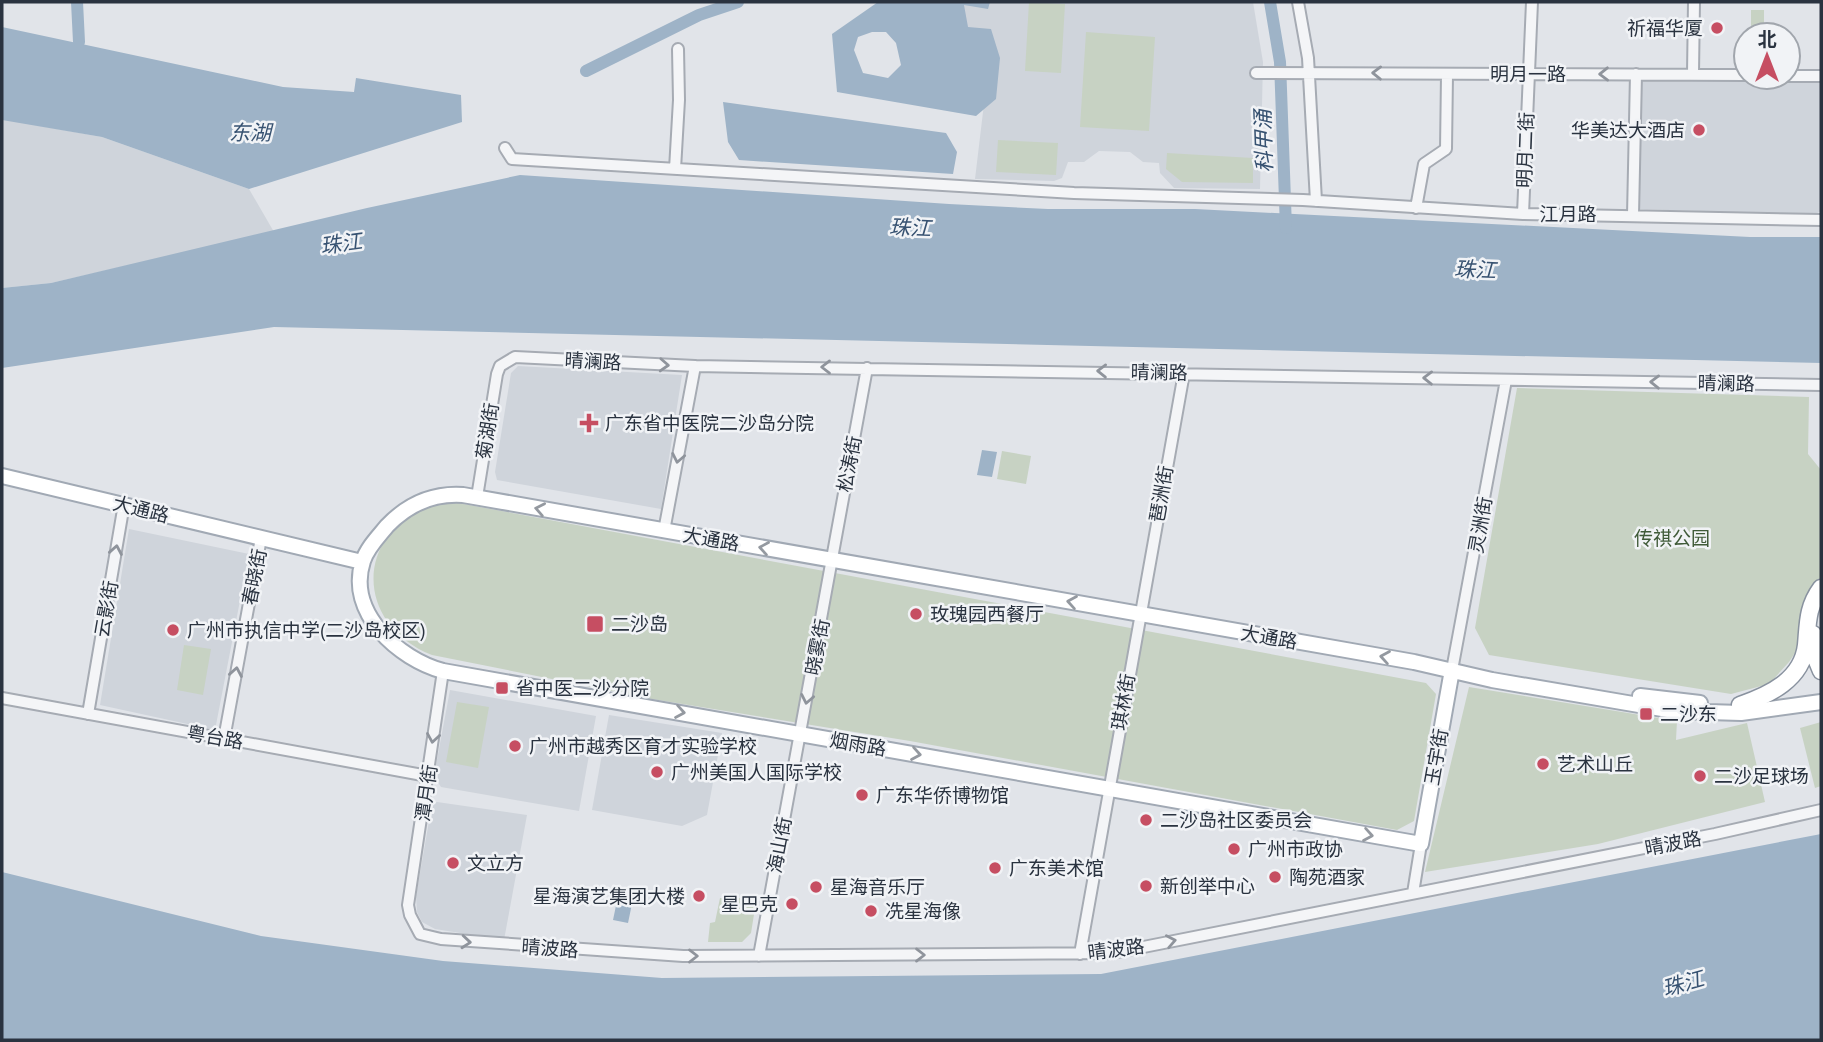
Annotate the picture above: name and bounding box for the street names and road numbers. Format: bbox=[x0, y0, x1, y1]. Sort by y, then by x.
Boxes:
street label: 明月一路 bbox=[1490, 62, 1566, 86]
street label: 明月二街 bbox=[1512, 112, 1538, 188]
street label: 江月路 bbox=[1539, 202, 1597, 226]
street label: 晴澜路 bbox=[564, 348, 622, 374]
street label: 晴澜路 bbox=[1130, 360, 1188, 384]
street label: 晴澜路 bbox=[1697, 371, 1755, 395]
street label: 菊湖街 bbox=[471, 401, 503, 461]
street label: 松涛街 bbox=[832, 434, 866, 494]
street label: 琶洲街 bbox=[1144, 464, 1178, 524]
street label: 大通路 bbox=[110, 490, 172, 528]
street label: 灵洲街 bbox=[1463, 495, 1497, 555]
street label: 大通路 bbox=[681, 522, 741, 556]
street label: 春晓街 bbox=[237, 547, 271, 607]
street label: 云影街 bbox=[89, 579, 123, 639]
street label: 晓雾街 bbox=[800, 617, 834, 677]
street label: 大通路 bbox=[1239, 620, 1299, 654]
street label: 琪林街 bbox=[1106, 672, 1140, 732]
street label: 粤台路 bbox=[185, 720, 245, 754]
street label: 烟雨路 bbox=[828, 727, 888, 761]
street label: 玉宇街 bbox=[1419, 727, 1453, 787]
street label: 潭月街 bbox=[410, 763, 442, 823]
street label: 海山街 bbox=[762, 815, 796, 875]
street label: 晴波路 bbox=[1643, 826, 1703, 860]
street label: 晴波路 bbox=[521, 934, 579, 962]
street label: 晴波路 bbox=[1086, 934, 1146, 964]

